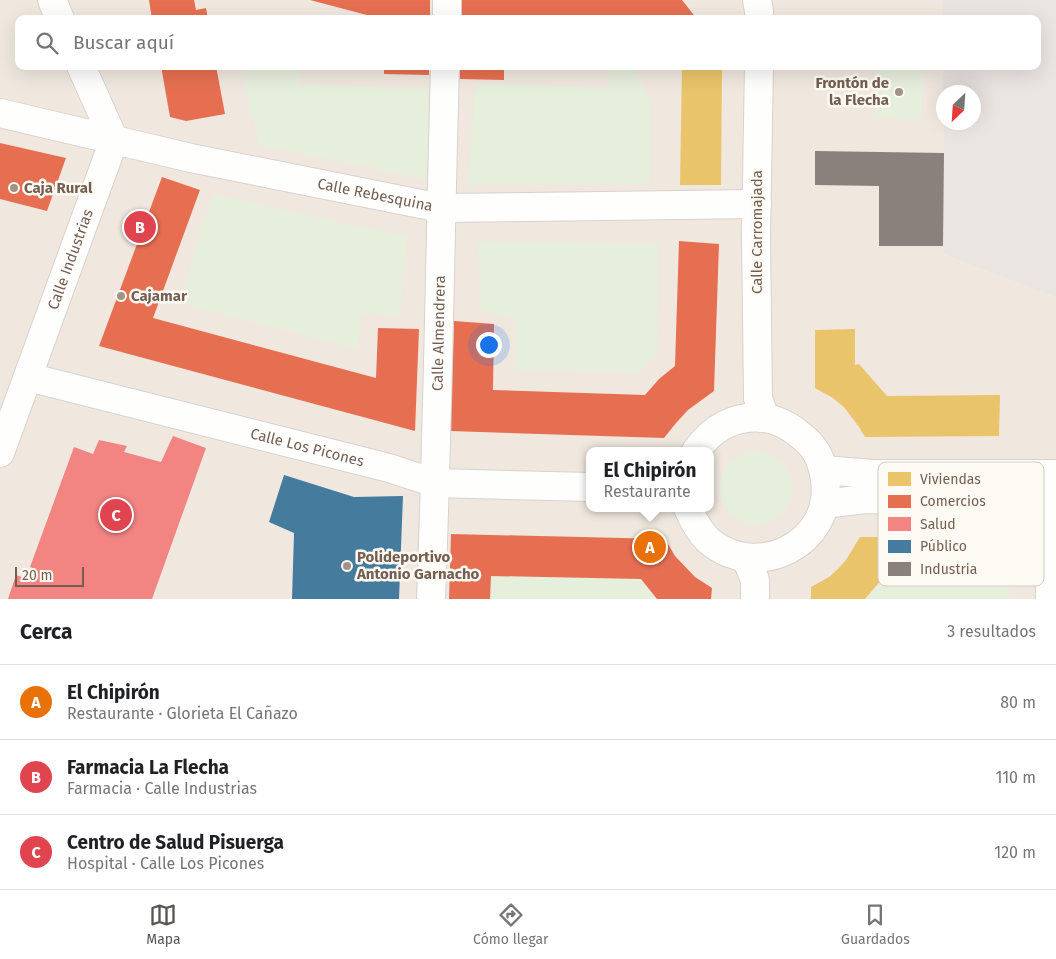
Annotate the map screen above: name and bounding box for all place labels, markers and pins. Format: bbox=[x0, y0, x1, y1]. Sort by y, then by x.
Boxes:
place label: Frontón de la Flecha bbox=[815, 74, 889, 109]
marker: Frontón de la Flecha bbox=[893, 86, 905, 98]
place label: Caja Rural bbox=[24, 179, 93, 197]
marker: Caja Rural bbox=[8, 182, 20, 194]
pin: B bbox=[124, 208, 156, 246]
place label: Cajamar bbox=[131, 287, 188, 305]
marker: Cajamar bbox=[115, 290, 127, 302]
pin: C bbox=[100, 496, 132, 534]
pin: A bbox=[634, 528, 666, 566]
place label: Polideportivo Antonio Garnacho bbox=[356, 548, 480, 583]
marker: Polideportivo Antonio Garnacho bbox=[341, 560, 353, 572]

